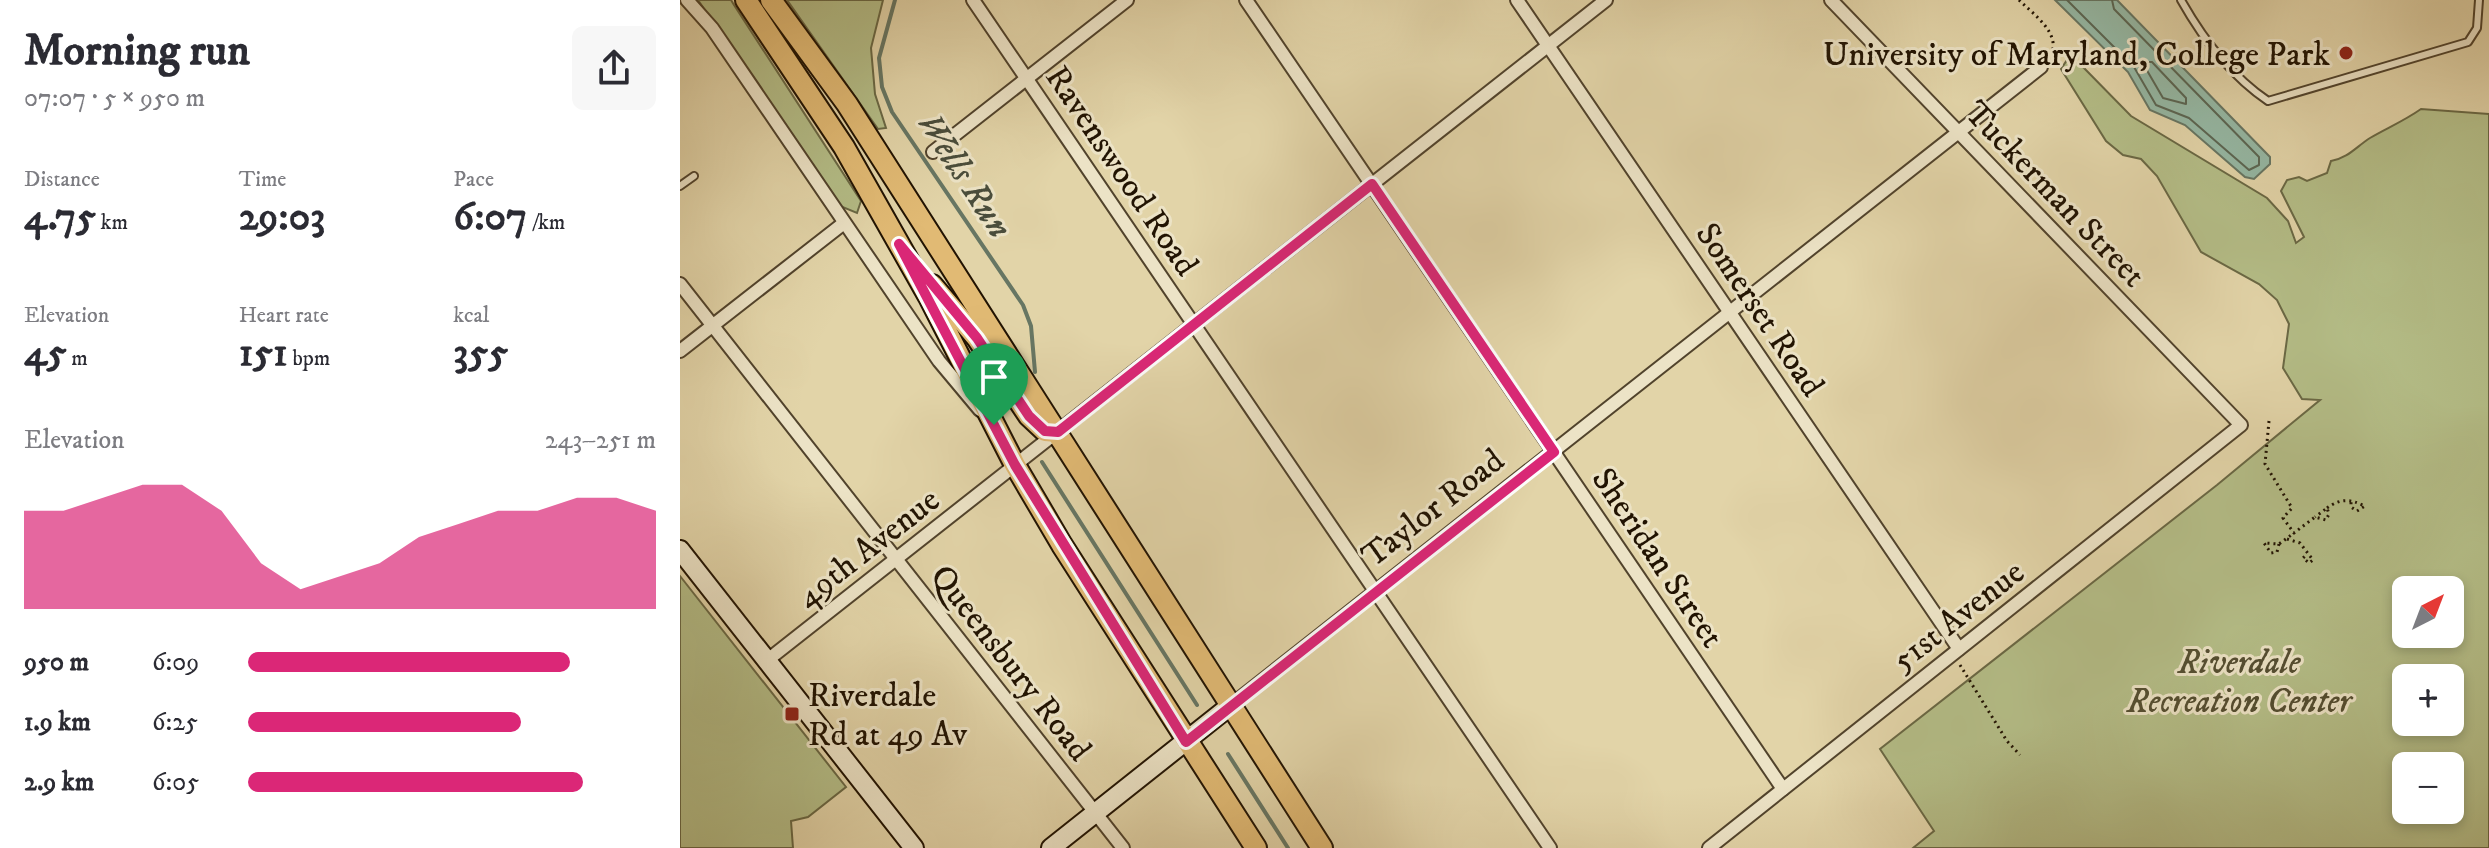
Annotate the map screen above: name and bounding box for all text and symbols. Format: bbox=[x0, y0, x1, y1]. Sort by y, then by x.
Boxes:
text: Morning run bbox=[24, 24, 250, 79]
button: share bbox=[572, 26, 656, 110]
place label: University of Maryland, College Park bbox=[1823, 34, 2330, 76]
marker: University of Maryland, College Park bbox=[2337, 44, 2355, 62]
street label: Ravenswood Road bbox=[1036, 58, 1207, 284]
text: 07:07 · 5 × 950 m bbox=[24, 82, 205, 115]
street label: Tuckerman Street bbox=[1955, 92, 2154, 296]
water label: Wells Run bbox=[906, 104, 1021, 247]
text: Distance bbox=[24, 166, 100, 193]
text: Time bbox=[239, 166, 286, 193]
text: Pace bbox=[453, 166, 494, 193]
text: 4.75 bbox=[24, 193, 96, 243]
text: 29:03 bbox=[239, 193, 325, 243]
text: 6:07 bbox=[453, 193, 527, 243]
text: km bbox=[96, 209, 128, 236]
text: /km bbox=[527, 209, 565, 236]
street label: Somerset Road bbox=[1686, 215, 1833, 405]
text: Elevation bbox=[24, 302, 109, 329]
text: Heart rate bbox=[239, 302, 329, 329]
text: kcal bbox=[453, 302, 489, 329]
text: 45 bbox=[24, 329, 67, 379]
text: 151 bbox=[239, 329, 288, 379]
text: 355 bbox=[453, 329, 508, 379]
pin bbox=[960, 343, 1028, 425]
text: m bbox=[67, 345, 88, 372]
text: bpm bbox=[288, 345, 330, 372]
icon: arrive bbox=[972, 355, 1016, 399]
text: Elevation bbox=[24, 424, 125, 457]
text: 243–251 m bbox=[545, 424, 656, 457]
street label: Taylor Road bbox=[1354, 440, 1513, 577]
street label: Sheridan Street bbox=[1582, 460, 1733, 656]
street label: 49th Avenue bbox=[788, 480, 948, 618]
street label: 51st Avenue bbox=[1883, 552, 2033, 681]
street label: Queensbury Road bbox=[921, 557, 1100, 770]
north arrow bbox=[2392, 576, 2464, 648]
map controls bbox=[2392, 576, 2464, 824]
park label: Riverdale Recreation Center bbox=[2126, 642, 2354, 723]
text: 950 m bbox=[24, 646, 89, 679]
text: 6:09 bbox=[152, 646, 199, 679]
button: + bbox=[2392, 664, 2464, 736]
place label: Riverdale Rd at 49 Av bbox=[808, 675, 968, 756]
marker: Riverdale Rd at 49 Av bbox=[783, 705, 801, 723]
text: 1.9 km bbox=[24, 706, 91, 739]
text: 6:25 bbox=[152, 706, 198, 739]
button: − bbox=[2392, 752, 2464, 824]
text: 2.9 km bbox=[24, 766, 94, 799]
text: 6:05 bbox=[152, 766, 199, 799]

